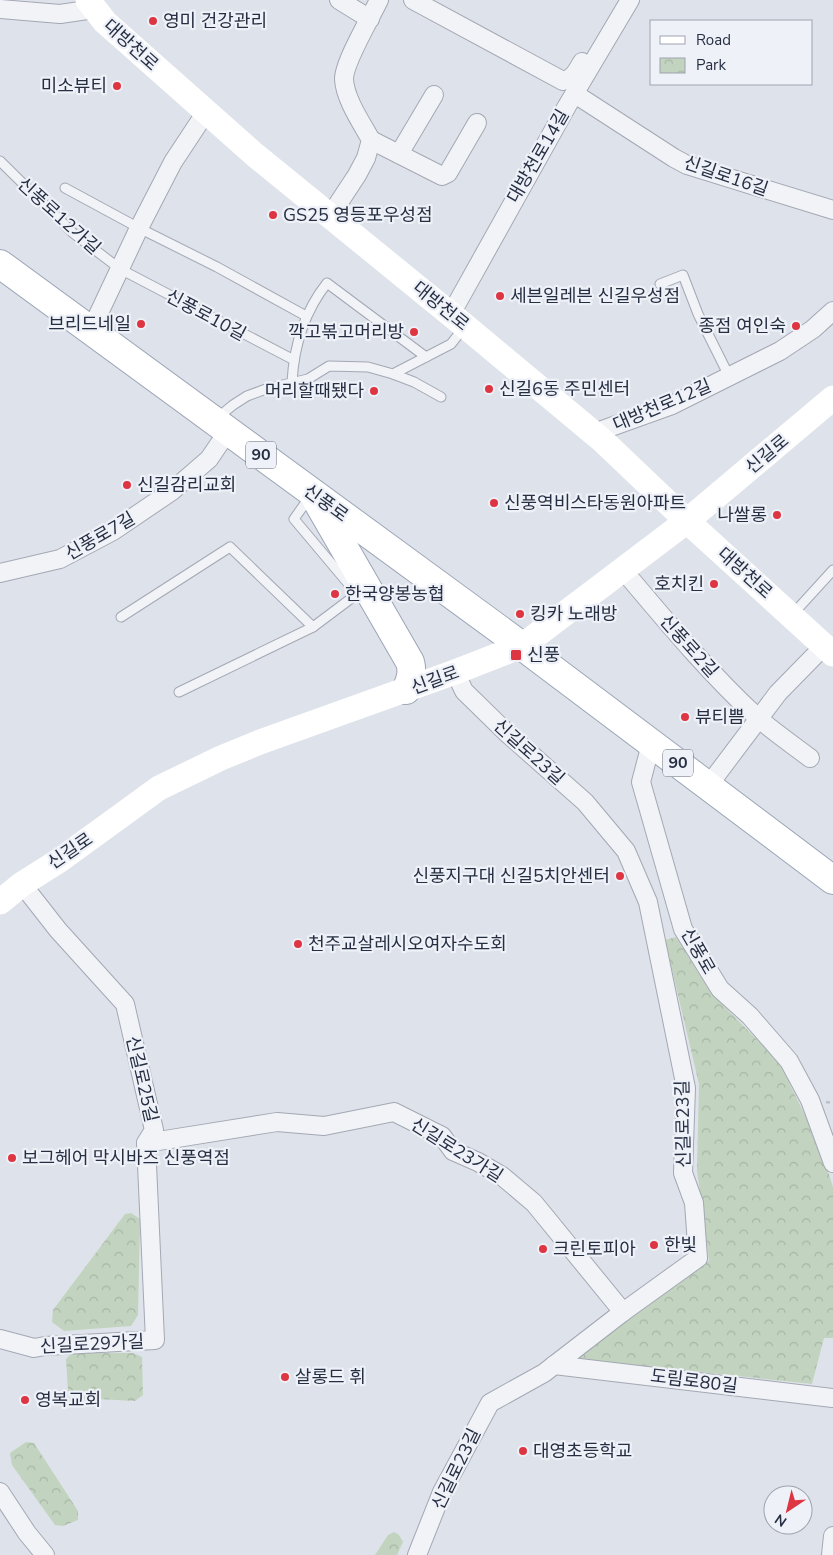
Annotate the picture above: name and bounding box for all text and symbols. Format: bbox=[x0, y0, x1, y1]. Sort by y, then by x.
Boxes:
place label: 영미 건강관리 bbox=[163, 9, 267, 33]
street label: 대방천로 bbox=[98, 14, 164, 76]
marker: 영미 건강관리 bbox=[147, 15, 159, 27]
legend bbox=[650, 20, 813, 85]
text: Road bbox=[696, 30, 731, 50]
text: Park bbox=[696, 55, 726, 75]
place label: 미소뷰티 bbox=[41, 74, 107, 98]
marker: 미소뷰티 bbox=[111, 80, 123, 92]
street label: 대방천로14길 bbox=[502, 105, 574, 207]
street label: 신길로16길 bbox=[681, 150, 771, 202]
street label: 신풍로12가길 bbox=[12, 172, 106, 260]
place label: GS25 영등포우성점 bbox=[283, 203, 433, 227]
marker: GS25 영등포우성점 bbox=[267, 209, 279, 221]
street label: 대방천로 bbox=[408, 276, 474, 336]
street label: 신풍로10길 bbox=[162, 284, 250, 346]
place label: 세븐일레븐 신길우성점 bbox=[510, 284, 680, 308]
marker: 세븐일레븐 신길우성점 bbox=[494, 290, 506, 302]
place label: 브리드네일 bbox=[48, 312, 131, 336]
place label: 종점 여인숙 bbox=[699, 314, 786, 338]
marker: 브리드네일 bbox=[135, 318, 147, 330]
place label: 깍고볶고머리방 bbox=[288, 320, 404, 344]
marker: 종점 여인숙 bbox=[790, 320, 802, 332]
marker: 깍고볶고머리방 bbox=[408, 326, 420, 338]
street label: 대방천로12길 bbox=[609, 374, 715, 436]
place label: 신길6동 주민센터 bbox=[499, 377, 630, 401]
place label: 머리할때됐다 bbox=[265, 379, 364, 403]
marker: 신길6동 주민센터 bbox=[483, 383, 495, 395]
marker: 머리할때됐다 bbox=[368, 385, 380, 397]
street label: 신길로 bbox=[740, 429, 794, 479]
road number: 90 bbox=[246, 442, 276, 468]
place label: 신길감리교회 bbox=[137, 473, 236, 497]
marker: 신길감리교회 bbox=[121, 479, 133, 491]
street label: 신풍로 bbox=[299, 479, 353, 527]
place label: 신풍역비스타동원아파트 bbox=[504, 491, 686, 515]
marker: 신풍역비스타동원아파트 bbox=[488, 497, 500, 509]
place label: 나쌀롱 bbox=[717, 503, 767, 527]
street label: 신풍로7길 bbox=[61, 506, 139, 566]
marker: 나쌀롱 bbox=[771, 509, 783, 521]
street label: 대방천로 bbox=[712, 542, 778, 604]
place label: 호치킨 bbox=[654, 572, 704, 596]
marker: 호치킨 bbox=[708, 578, 720, 590]
place label: 한국양봉농협 bbox=[345, 582, 444, 606]
marker: 한국양봉농협 bbox=[329, 588, 341, 600]
place label: 킹카 노래방 bbox=[530, 602, 617, 626]
marker: 킹카 노래방 bbox=[514, 608, 526, 620]
street label: 신풍로2길 bbox=[654, 609, 724, 683]
place label: 신풍 bbox=[527, 643, 560, 667]
marker: 신풍 bbox=[509, 648, 523, 662]
street label: 신길로 bbox=[408, 660, 462, 700]
place label: 뷰티쁨 bbox=[695, 705, 745, 729]
marker: 뷰티쁨 bbox=[679, 711, 691, 723]
street label: 신길로23길 bbox=[488, 714, 570, 790]
road number: 90 bbox=[663, 750, 693, 776]
street label: 신길로 bbox=[43, 827, 97, 875]
place label: 신풍지구대 신길5치안센터 bbox=[412, 864, 610, 888]
marker: 신풍지구대 신길5치안센터 bbox=[614, 870, 626, 882]
street label: 신풍로 bbox=[675, 923, 721, 979]
place label: 천주교살레시오여자수도회 bbox=[308, 932, 507, 956]
marker: 천주교살레시오여자수도회 bbox=[292, 938, 304, 950]
street label: 신길로25길 bbox=[120, 1034, 164, 1124]
street label: 신길로23길 bbox=[670, 1080, 696, 1168]
street label: 신길로23가길 bbox=[406, 1112, 508, 1188]
place label: 보그헤어 막시바즈 신풍역점 bbox=[22, 1146, 230, 1170]
marker: 보그헤어 막시바즈 신풍역점 bbox=[6, 1152, 18, 1164]
place label: 한빛 bbox=[664, 1233, 697, 1257]
place label: 크린토피아 bbox=[553, 1237, 636, 1261]
marker: 한빛 bbox=[648, 1239, 660, 1251]
marker: 크린토피아 bbox=[537, 1243, 549, 1255]
street label: 신길로29가길 bbox=[39, 1329, 145, 1359]
street label: 도림로80길 bbox=[649, 1364, 739, 1398]
place label: 살롱드 휘 bbox=[295, 1365, 366, 1389]
marker: 살롱드 휘 bbox=[279, 1371, 291, 1383]
place label: 영복교회 bbox=[35, 1388, 101, 1412]
marker: 영복교회 bbox=[19, 1394, 31, 1406]
street label: 신길로23길 bbox=[426, 1424, 486, 1514]
place label: 대영초등학교 bbox=[533, 1439, 632, 1463]
marker: 대영초등학교 bbox=[517, 1445, 529, 1457]
north arrow bbox=[763, 1485, 813, 1535]
text: N bbox=[771, 1509, 791, 1531]

